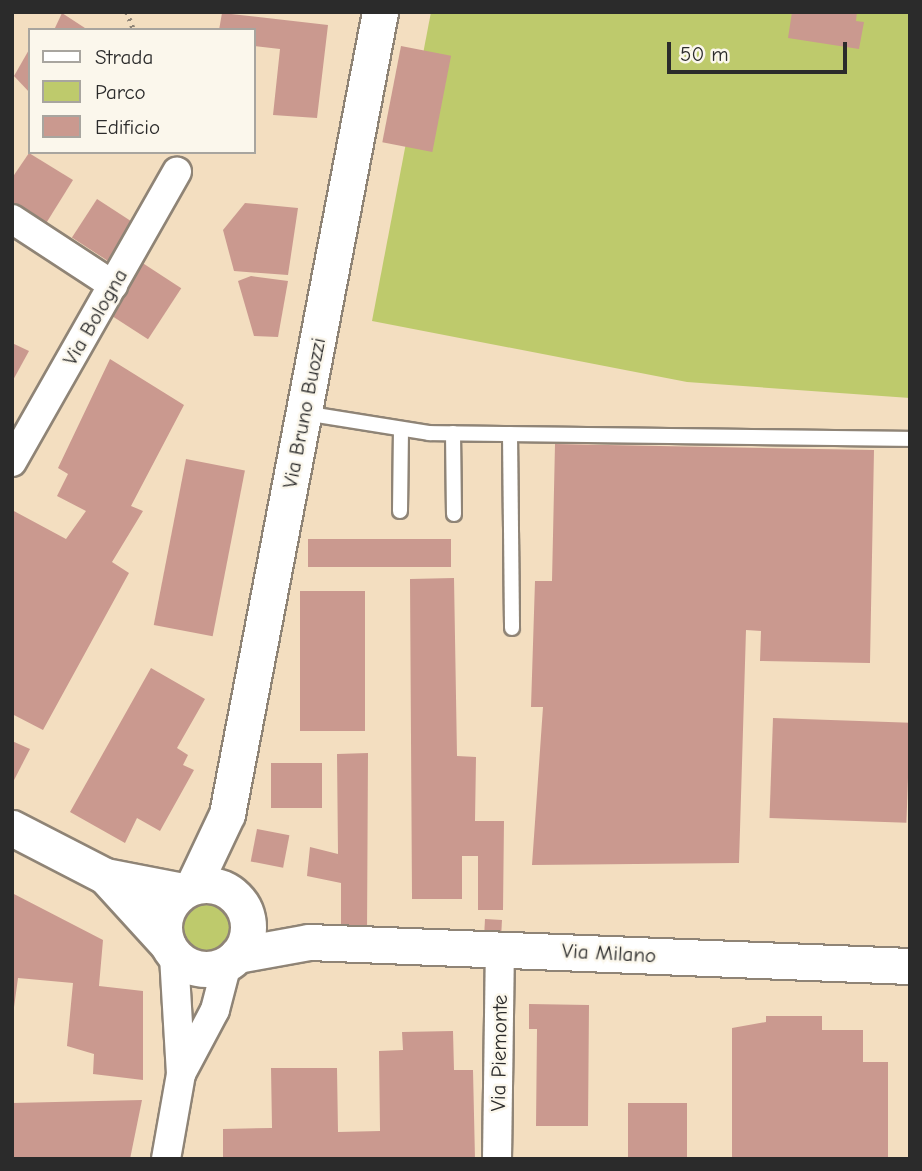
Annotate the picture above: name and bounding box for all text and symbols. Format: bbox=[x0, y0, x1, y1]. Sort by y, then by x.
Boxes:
legend bbox=[28, 28, 256, 154]
scale bar bbox=[670, 28, 850, 72]
text: 50 m bbox=[680, 42, 729, 66]
text: Strada bbox=[95, 45, 153, 69]
text: Parco bbox=[95, 80, 146, 104]
text: Edificio bbox=[95, 115, 160, 139]
street label: Via Bologna bbox=[57, 264, 133, 370]
street label: Via Bruno Buozzi bbox=[277, 336, 331, 490]
street label: Via Milano bbox=[561, 938, 657, 968]
street label: Via Piemonte bbox=[485, 994, 513, 1112]

